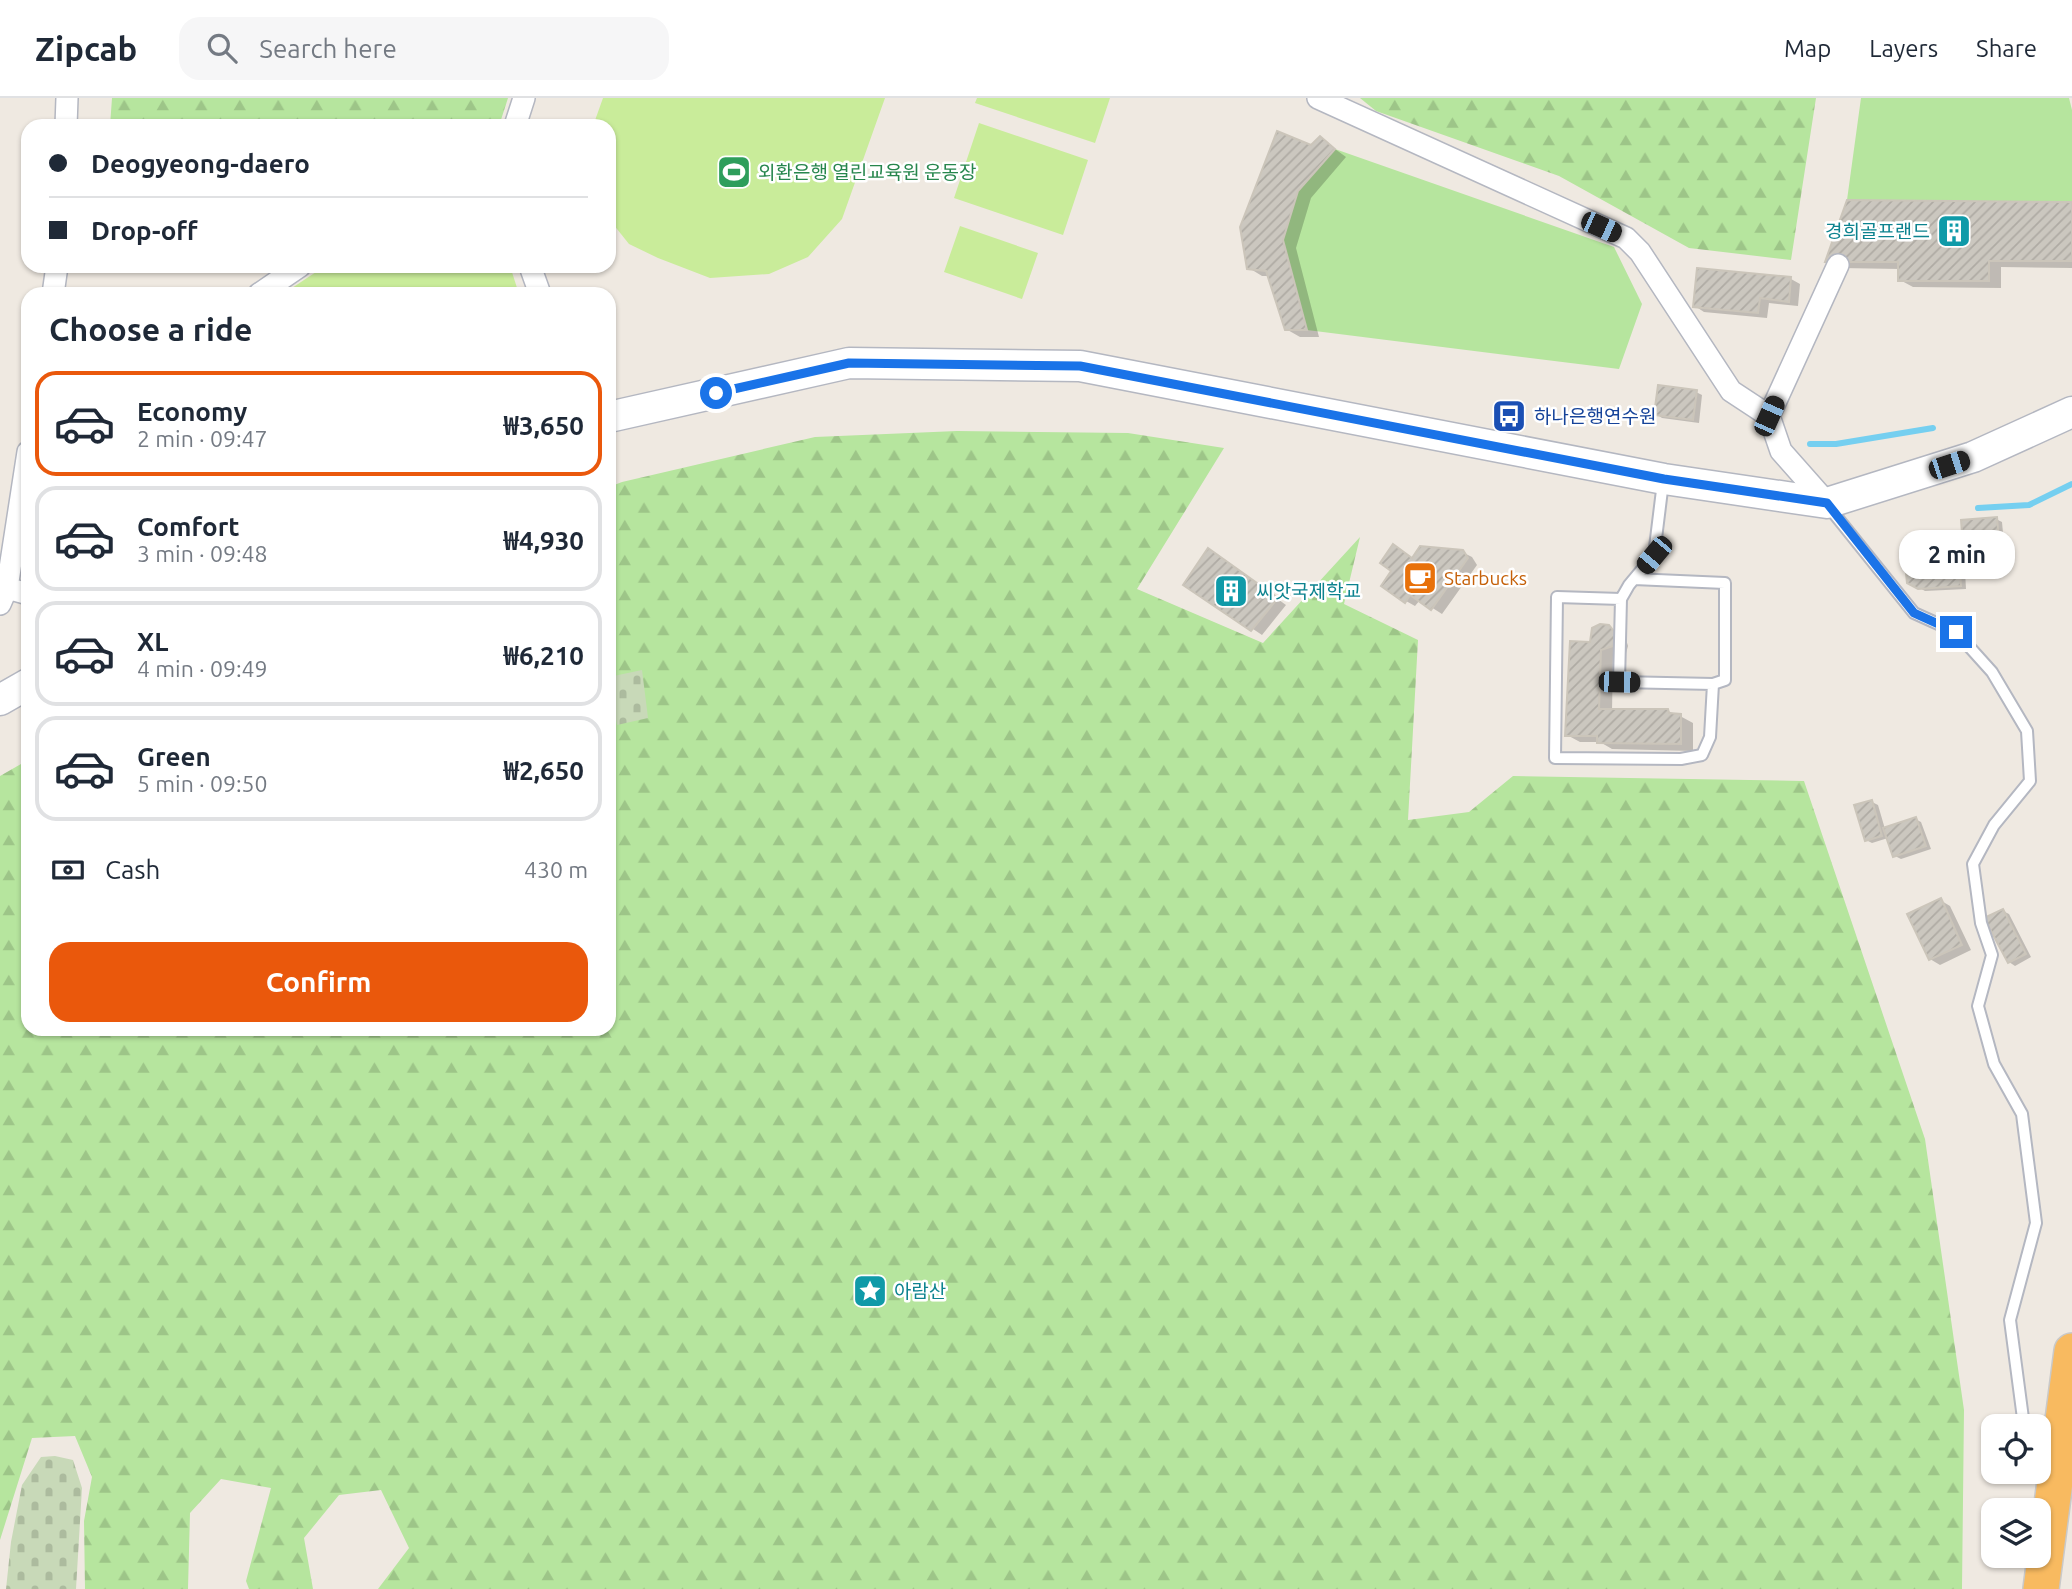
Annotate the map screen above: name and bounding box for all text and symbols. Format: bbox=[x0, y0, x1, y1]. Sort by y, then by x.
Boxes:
search box bbox=[179, 17, 669, 80]
icon: search bbox=[203, 29, 241, 67]
text: Zipcab bbox=[35, 30, 137, 67]
text: Search here bbox=[259, 34, 397, 63]
text: Map bbox=[1784, 35, 1831, 62]
text: Layers bbox=[1869, 35, 1938, 62]
text: Share bbox=[1976, 35, 2037, 62]
text: Deogyeong-daero bbox=[91, 149, 310, 178]
sports icon: 외환은행 열린교육원 운동장 bbox=[715, 153, 753, 191]
place label: 외환은행 열린교육원 운동장 bbox=[758, 161, 976, 183]
car bbox=[1578, 209, 1625, 245]
building icon: 경희골프랜드 bbox=[1935, 212, 1973, 250]
text: Drop-off bbox=[91, 216, 198, 245]
place label: 경희골프랜드 bbox=[1825, 220, 1930, 242]
text: Choose a ride bbox=[49, 311, 252, 347]
route start bbox=[700, 377, 732, 409]
icon: car bbox=[53, 392, 116, 455]
car bbox=[1751, 393, 1788, 439]
text: Economy bbox=[137, 397, 247, 426]
bus stop icon: 하나은행연수원 bbox=[1490, 397, 1528, 435]
place label: 하나은행연수원 bbox=[1534, 405, 1656, 427]
text: ₩3,650 bbox=[504, 411, 584, 440]
text: 2 min · 09:47 bbox=[137, 426, 268, 451]
car bbox=[1926, 449, 1973, 481]
icon: car bbox=[53, 507, 116, 570]
text: Comfort bbox=[137, 512, 240, 541]
text: ₩4,930 bbox=[504, 526, 584, 555]
callout: 2 min bbox=[1898, 531, 2014, 580]
car bbox=[1633, 532, 1676, 578]
text: 3 min · 09:48 bbox=[137, 541, 268, 566]
text: 2 min bbox=[1928, 542, 1986, 567]
cafe icon: Starbucks bbox=[1401, 559, 1439, 597]
place label: Starbucks bbox=[1444, 567, 1527, 589]
building icon: 씨앗국제학교 bbox=[1212, 572, 1250, 610]
place label: 씨앗국제학교 bbox=[1256, 580, 1361, 602]
route end bbox=[1940, 616, 1972, 648]
icon: car bbox=[53, 622, 116, 685]
text: XL bbox=[137, 627, 168, 656]
text: ₩6,210 bbox=[504, 641, 584, 670]
text: 4 min · 09:49 bbox=[137, 656, 268, 681]
car bbox=[1598, 671, 1641, 693]
icon: car bbox=[53, 737, 116, 800]
text: Green bbox=[137, 742, 211, 771]
text: ₩2,650 bbox=[504, 756, 584, 785]
text: 5 min · 09:50 bbox=[137, 771, 268, 796]
icon: cash bbox=[49, 851, 87, 889]
text: Cash bbox=[105, 855, 160, 884]
text: 430 m bbox=[524, 857, 588, 882]
button: Confirm bbox=[49, 942, 588, 1022]
place icon: 아람산 bbox=[851, 1272, 889, 1310]
place label: 아람산 bbox=[894, 1280, 946, 1302]
map controls bbox=[1981, 1414, 2051, 1568]
button: locate bbox=[1981, 1414, 2051, 1484]
button: layers bbox=[1981, 1498, 2051, 1568]

